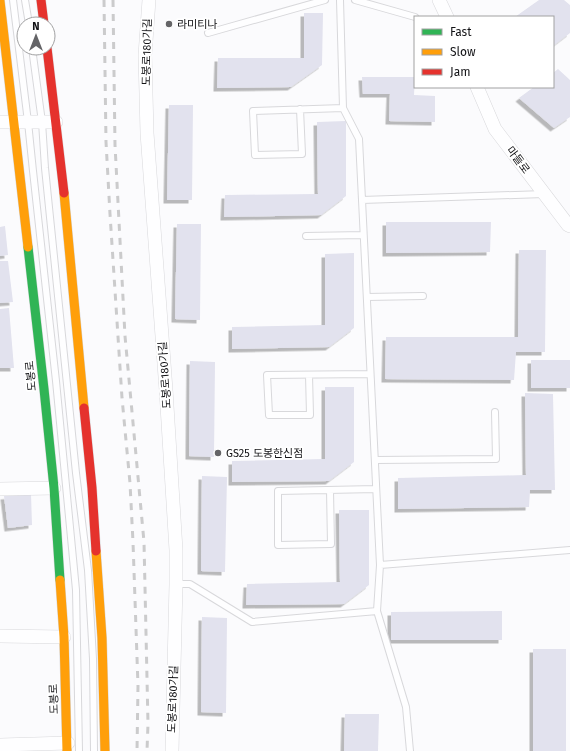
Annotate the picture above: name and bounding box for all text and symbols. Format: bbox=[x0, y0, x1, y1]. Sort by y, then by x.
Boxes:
north arrow bbox=[16, 16, 56, 56]
legend bbox=[414, 16, 554, 88]
street label: 도봉로180가길 bbox=[140, 18, 154, 86]
place label: 라미티나 bbox=[177, 18, 217, 31]
marker: 라미티나 bbox=[164, 19, 174, 29]
text: N bbox=[32, 20, 40, 33]
text: Fast bbox=[450, 25, 472, 39]
text: Slow bbox=[450, 45, 476, 59]
text: Jam bbox=[450, 65, 470, 79]
street label: 마들로 bbox=[504, 144, 532, 176]
street label: 도봉로180가길 bbox=[156, 341, 174, 409]
street label: 도봉로 bbox=[23, 360, 39, 392]
place label: GS25 도봉한신점 bbox=[226, 447, 303, 460]
marker: GS25 도봉한신점 bbox=[213, 448, 223, 458]
street label: 도봉로180가길 bbox=[165, 665, 181, 733]
street label: 도봉로 bbox=[47, 684, 61, 714]

